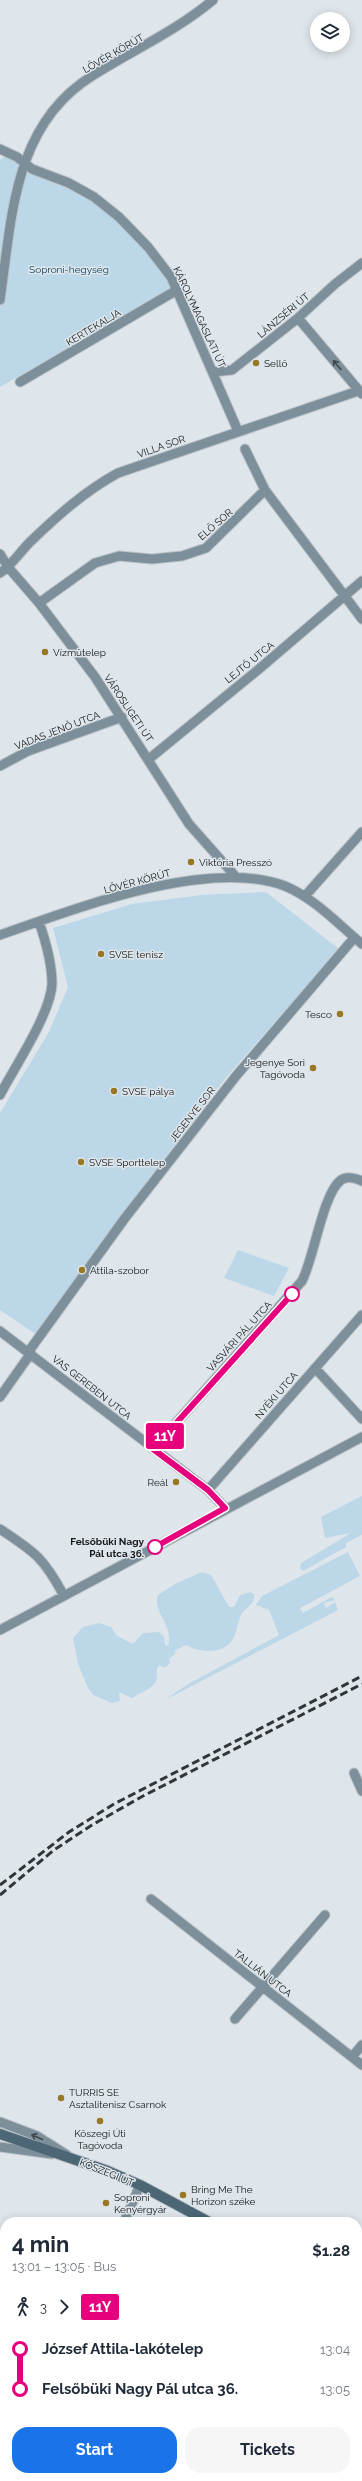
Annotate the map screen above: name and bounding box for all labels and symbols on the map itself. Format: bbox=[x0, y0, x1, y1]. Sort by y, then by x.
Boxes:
street label: LŐVÉR KÖRÚT bbox=[81, 32, 146, 75]
park label: Soproni-hegység bbox=[29, 264, 109, 275]
street label: KÁROLYMAGASLATI ÚT bbox=[171, 265, 228, 370]
street label: LÁNZSÉRI ÚT bbox=[255, 291, 311, 340]
street label: KERTEKALJA bbox=[64, 307, 123, 348]
marker: Sellő bbox=[251, 358, 261, 368]
place label: Sellő bbox=[264, 358, 287, 369]
one-way arrow bbox=[332, 359, 341, 370]
street label: VILLA SOR bbox=[136, 433, 187, 460]
street label: ELŐ SOR bbox=[196, 506, 235, 542]
street label: LEJTŐ UTCA bbox=[223, 639, 276, 685]
marker: Vízműtelep bbox=[40, 647, 50, 657]
place label: Vízműtelep bbox=[53, 647, 106, 658]
street label: VÁROSLIGETI ÚT bbox=[102, 672, 155, 744]
street label: VADAS JENŐ UTCA bbox=[13, 709, 102, 752]
marker: Viktória Presszó bbox=[186, 857, 196, 867]
place label: Viktória Presszó bbox=[199, 857, 272, 868]
street label: LŐVÉR KÖRÚT bbox=[103, 867, 172, 896]
marker: SVSE tenisz bbox=[96, 949, 106, 959]
place label: SVSE tenisz bbox=[109, 949, 163, 960]
place label: Tesco bbox=[305, 1009, 332, 1020]
marker: Tesco bbox=[335, 1009, 345, 1019]
place label: Jegenye Sori Tagóvoda bbox=[245, 1057, 305, 1080]
marker: Jegenye Sori Tagóvoda bbox=[308, 1063, 318, 1073]
street label: JEGENYE SOR bbox=[167, 1084, 218, 1144]
marker: SVSE pálya bbox=[109, 1086, 119, 1096]
place label: SVSE pálya bbox=[122, 1086, 174, 1097]
marker: SVSE Sporttelep bbox=[76, 1157, 86, 1167]
place label: SVSE Sporttelep bbox=[89, 1157, 165, 1168]
marker: Attila-szobor bbox=[77, 1265, 87, 1275]
place label: Attila-szobor bbox=[90, 1265, 150, 1276]
unlabelled marker bbox=[284, 1286, 300, 1302]
street label: VASVÁRI PÁL UTCA bbox=[205, 1299, 274, 1374]
street label: VAS GEREBEN UTCA bbox=[50, 1353, 134, 1422]
street label: NYÉKI UTCA bbox=[253, 1369, 300, 1421]
line badge: 11Y bbox=[142, 1423, 188, 1449]
place label: Reál bbox=[148, 1477, 168, 1488]
marker: Reál bbox=[171, 1477, 181, 1487]
place label: Felsőbüki Nagy Pál utca 36. bbox=[70, 1536, 144, 1559]
marker: Felsőbüki Nagy Pál utca 36. bbox=[147, 1539, 163, 1555]
street label: TALLIÁN UTCA bbox=[232, 1947, 294, 2000]
place label: TURRIS SE Asztalitenisz Csarnok bbox=[69, 2087, 167, 2110]
marker: TURRIS SE Asztalitenisz Csarnok bbox=[56, 2093, 66, 2103]
marker: Kőszegi Úti Tagóvoda bbox=[95, 2116, 105, 2126]
place label: Kőszegi Úti Tagóvoda bbox=[74, 2128, 126, 2151]
one-way arrow bbox=[31, 2132, 43, 2140]
street label: KŐSZEGI ÚT bbox=[78, 2157, 136, 2188]
place label: Bring Me The Horizon széke bbox=[191, 2184, 256, 2207]
marker: Bring Me The Horizon széke bbox=[178, 2190, 188, 2200]
place label: Soproni Kenyérgyár bbox=[114, 2192, 167, 2215]
marker: Soproni Kenyérgyár bbox=[101, 2198, 111, 2208]

